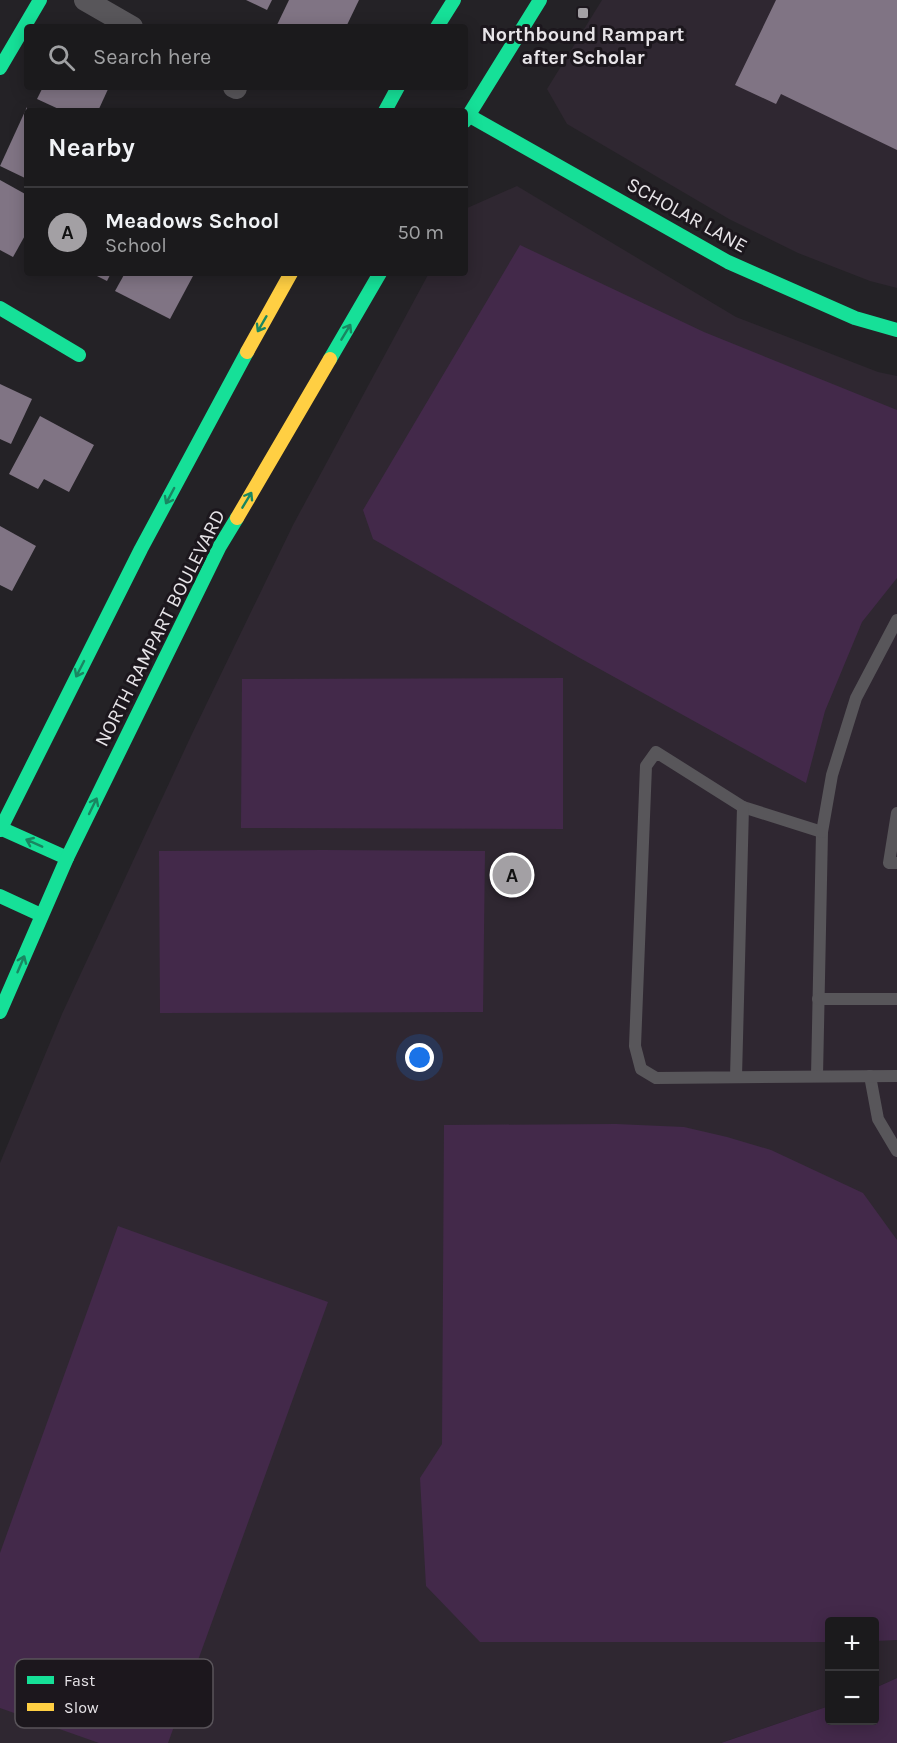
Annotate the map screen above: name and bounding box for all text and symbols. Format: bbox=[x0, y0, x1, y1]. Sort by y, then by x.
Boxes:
marker: Northbound Rampart after Scholar bbox=[576, 6, 590, 20]
place label: Northbound Rampart after Scholar bbox=[482, 23, 685, 69]
search box bbox=[24, 24, 468, 90]
icon: search bbox=[45, 41, 78, 74]
text: Search here bbox=[93, 44, 211, 70]
text: Nearby bbox=[48, 132, 135, 163]
street label: SCHOLAR LANE bbox=[623, 172, 751, 258]
text: Meadows School bbox=[105, 208, 280, 234]
text: A bbox=[61, 221, 74, 244]
text: 50 m bbox=[397, 221, 444, 244]
text: School bbox=[105, 234, 167, 257]
one-way arrow bbox=[256, 315, 268, 332]
one-way arrow bbox=[340, 324, 352, 341]
one-way arrow bbox=[164, 486, 175, 504]
one-way arrow bbox=[241, 492, 253, 509]
street label: NORTH RAMPART BOULEVARD bbox=[90, 506, 230, 750]
one-way arrow bbox=[74, 659, 86, 677]
one-way arrow bbox=[87, 797, 99, 815]
one-way arrow bbox=[25, 837, 43, 849]
pin: A bbox=[492, 852, 532, 898]
one-way arrow bbox=[16, 955, 27, 973]
your location bbox=[405, 1043, 434, 1072]
map controls bbox=[825, 1617, 879, 1725]
button: + bbox=[825, 1617, 879, 1671]
legend bbox=[15, 1659, 213, 1728]
text: Fast bbox=[64, 1671, 95, 1690]
button: − bbox=[825, 1671, 879, 1725]
text: Slow bbox=[64, 1698, 99, 1717]

